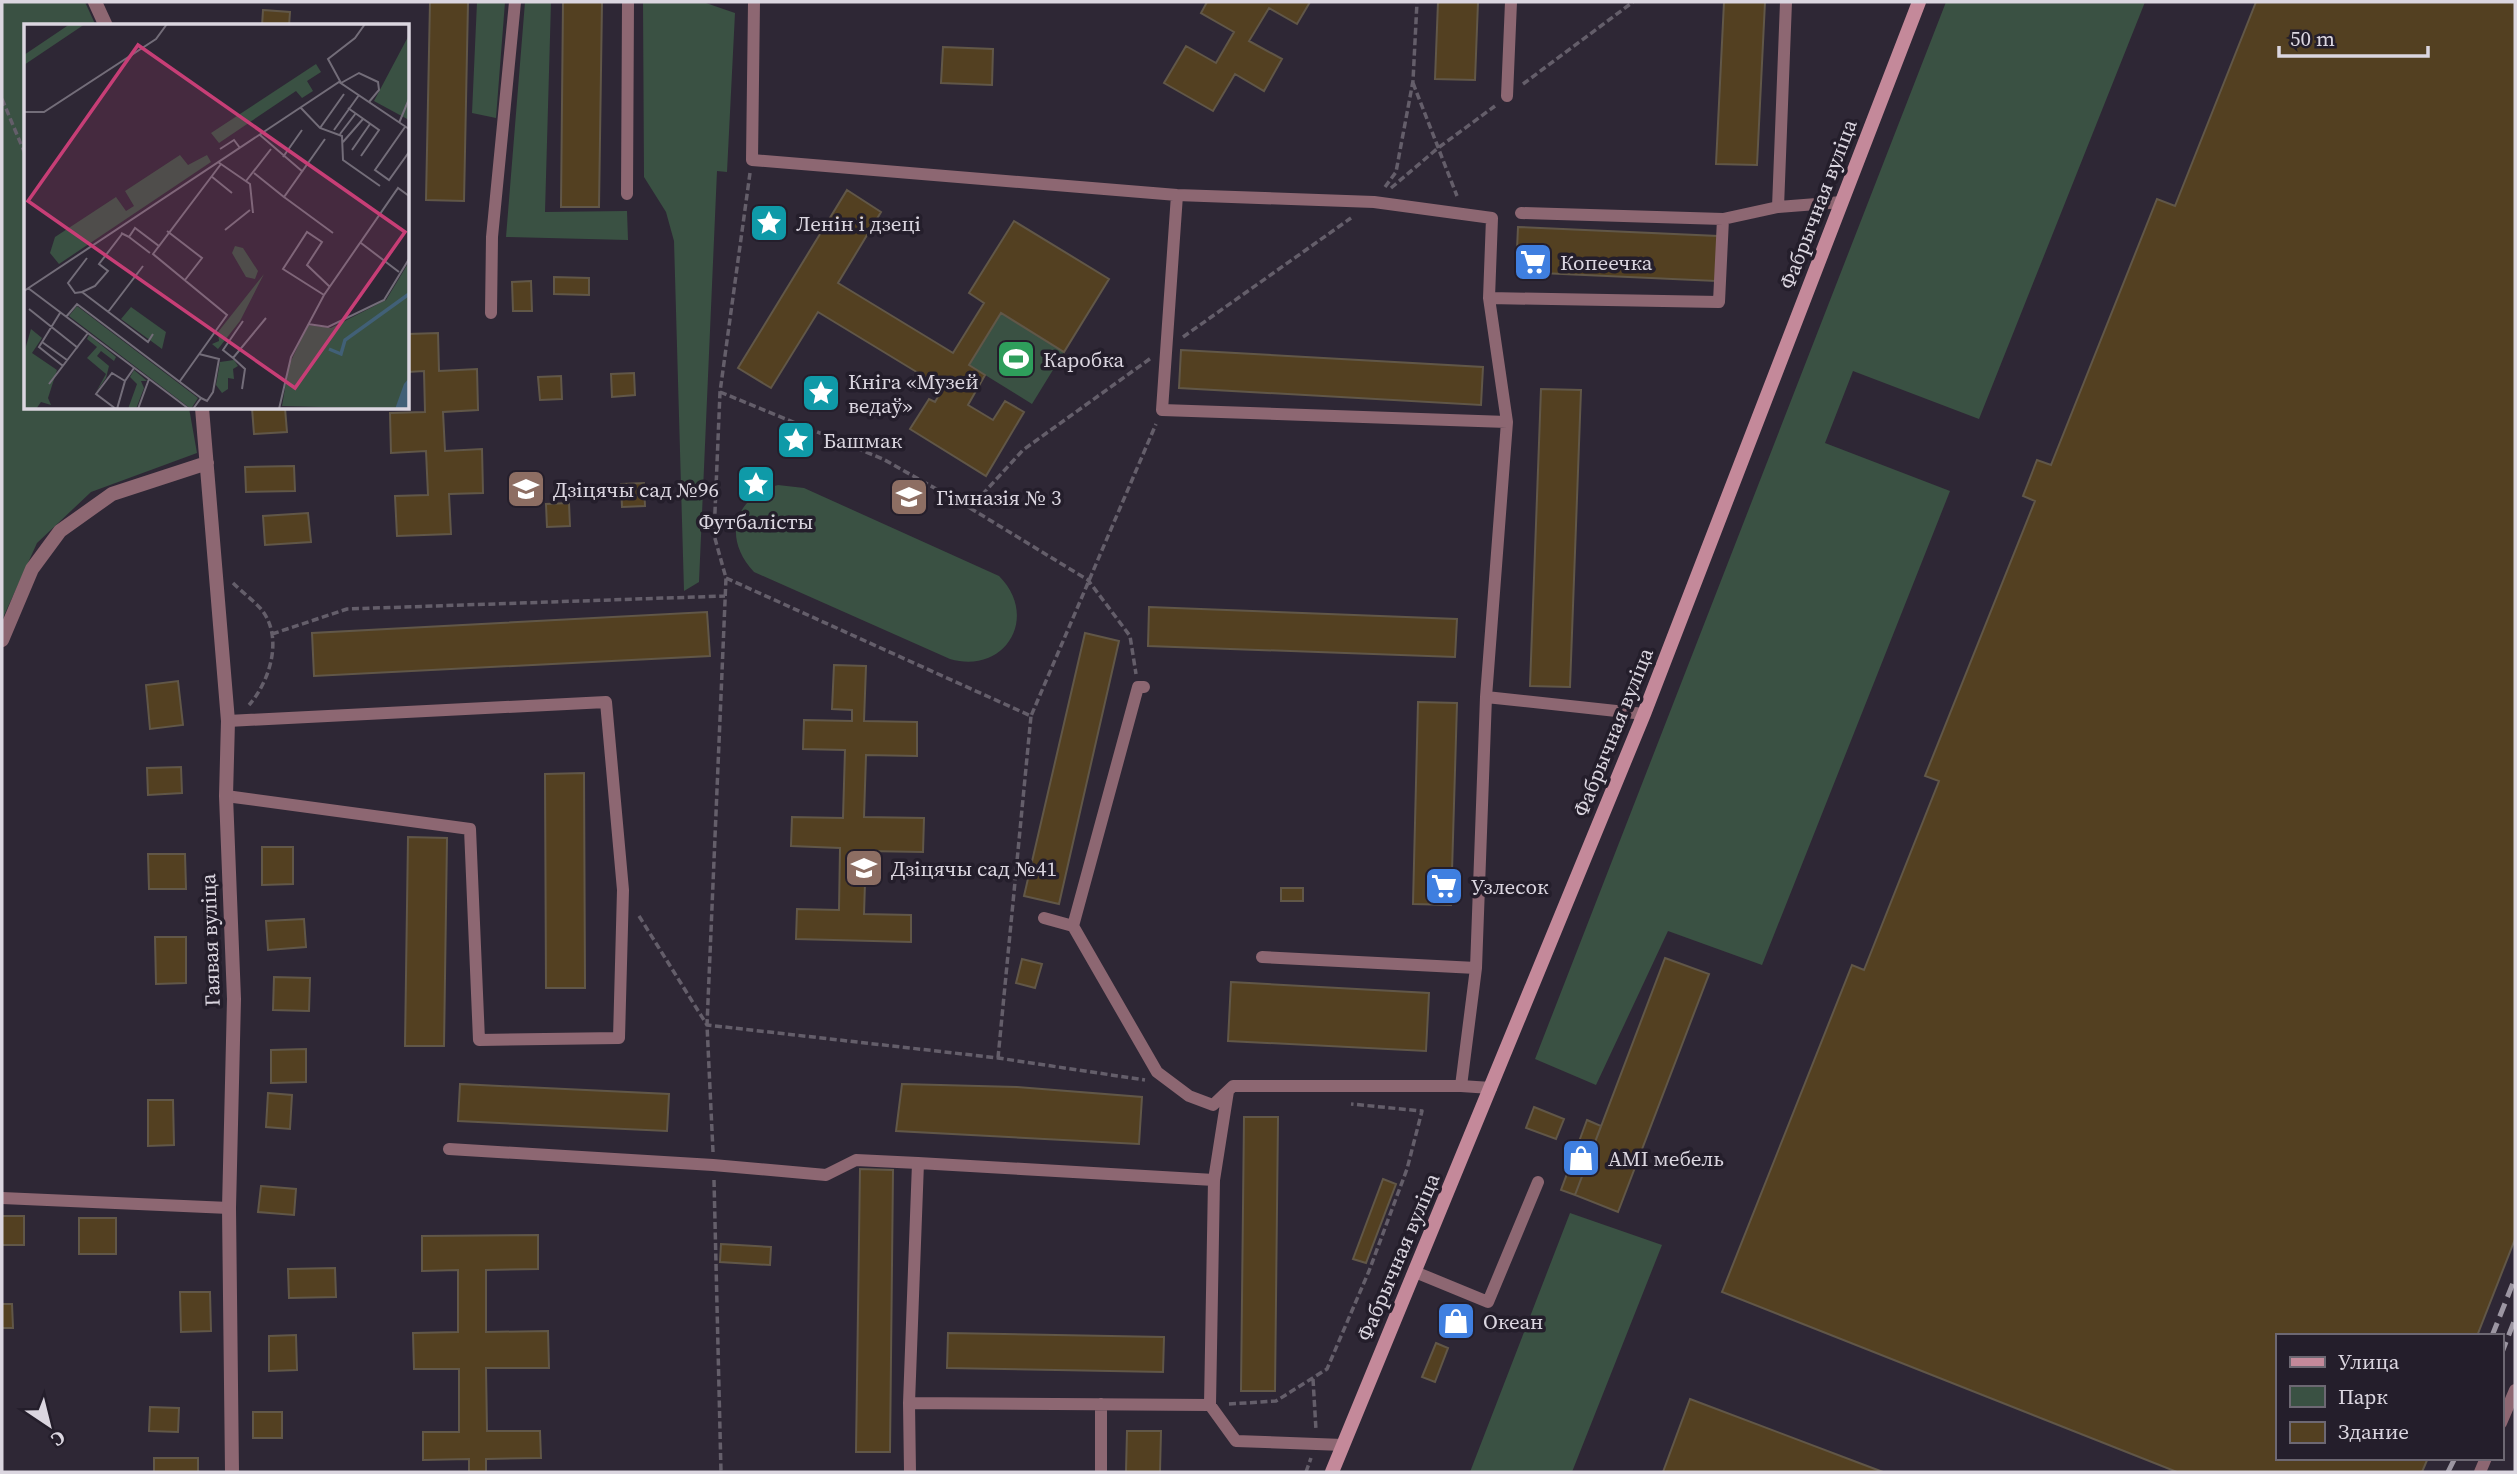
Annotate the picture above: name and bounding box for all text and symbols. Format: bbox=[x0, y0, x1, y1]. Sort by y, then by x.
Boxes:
scale bar bbox=[2279, 14, 2428, 58]
inset map bbox=[24, 24, 410, 410]
text: 50 m bbox=[2290, 24, 2335, 53]
street label: Фабрычная вуліца bbox=[1772, 115, 1864, 293]
place icon: Ленін і дзеці bbox=[748, 202, 790, 244]
place label: Ленін і дзеці bbox=[796, 209, 921, 238]
supermarket icon: Копеечка bbox=[1512, 241, 1554, 283]
place label: Копеечка bbox=[1560, 248, 1653, 277]
sports icon: Каробка bbox=[995, 338, 1037, 380]
place label: Каробка bbox=[1043, 345, 1124, 374]
place label: Кніга «Музей ведаў» bbox=[848, 367, 979, 420]
place icon: Кніга «Музей ведаў» bbox=[800, 372, 842, 414]
place icon: Башмак bbox=[775, 419, 817, 461]
place label: Башмак bbox=[823, 426, 903, 455]
place icon: Футбалісты bbox=[735, 463, 777, 505]
school or university icon: Дзіцячы сад №96 bbox=[505, 468, 547, 510]
place label: Дзіцячы сад №96 bbox=[553, 475, 719, 504]
school or university icon: Гімназія № 3 bbox=[888, 476, 930, 518]
place label: Гімназія № 3 bbox=[936, 483, 1062, 512]
place label: Футбалісты bbox=[699, 507, 813, 536]
street label: Фабрычная вуліца bbox=[1566, 643, 1660, 821]
school or university icon: Дзіцячы сад №41 bbox=[843, 847, 885, 889]
place label: Дзіцячы сад №41 bbox=[891, 854, 1057, 883]
supermarket icon: Узлесок bbox=[1423, 865, 1465, 907]
place label: Узлесок bbox=[1471, 872, 1549, 901]
street label: Гаявая вуліца bbox=[193, 873, 227, 1007]
shop icon: AMI мебель bbox=[1560, 1137, 1602, 1179]
place label: AMI мебель bbox=[1608, 1144, 1724, 1173]
street label: Фабрычная вуліца bbox=[1350, 1168, 1447, 1345]
shop icon: Океан bbox=[1435, 1300, 1477, 1342]
place label: Океан bbox=[1483, 1307, 1543, 1336]
legend bbox=[2276, 1334, 2503, 1460]
text: Улица bbox=[2338, 1347, 2400, 1376]
text: Парк bbox=[2338, 1382, 2388, 1411]
north arrow bbox=[14, 1390, 84, 1460]
text: Здание bbox=[2338, 1417, 2409, 1446]
text: С bbox=[46, 1425, 71, 1453]

